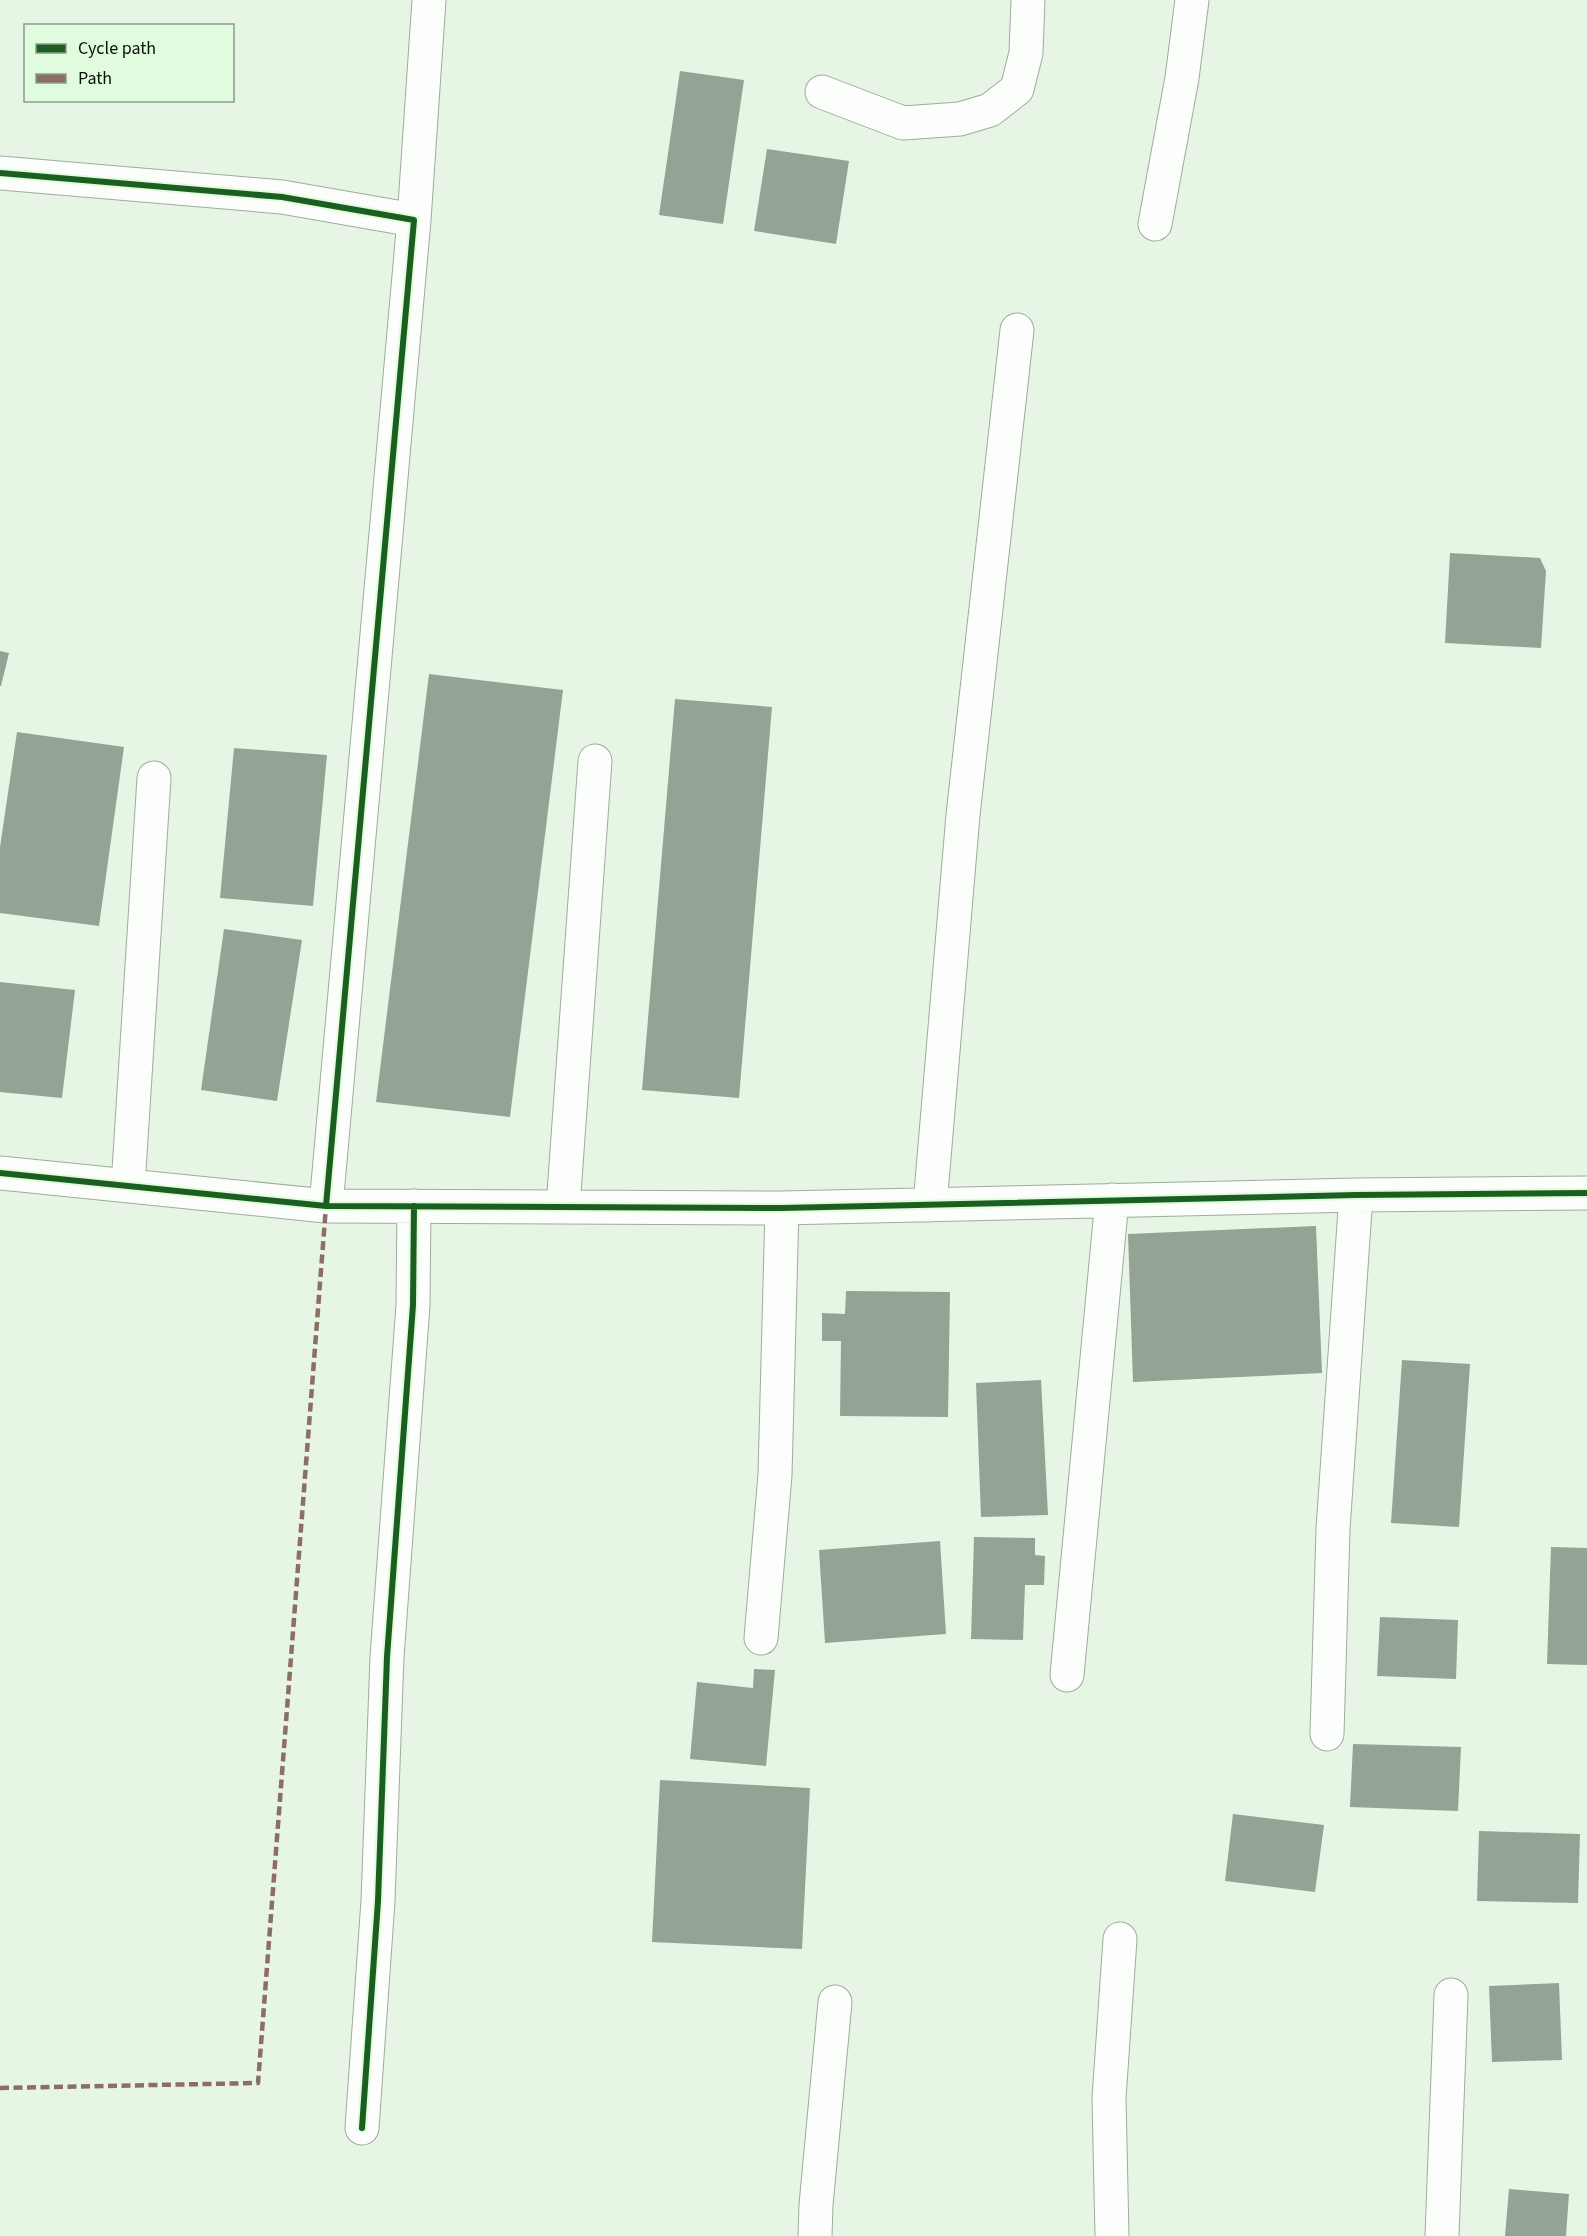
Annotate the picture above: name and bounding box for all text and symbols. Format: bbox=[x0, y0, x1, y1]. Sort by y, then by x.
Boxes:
legend bbox=[24, 24, 234, 102]
text: Cycle path bbox=[78, 36, 156, 61]
text: Path bbox=[78, 66, 112, 91]

